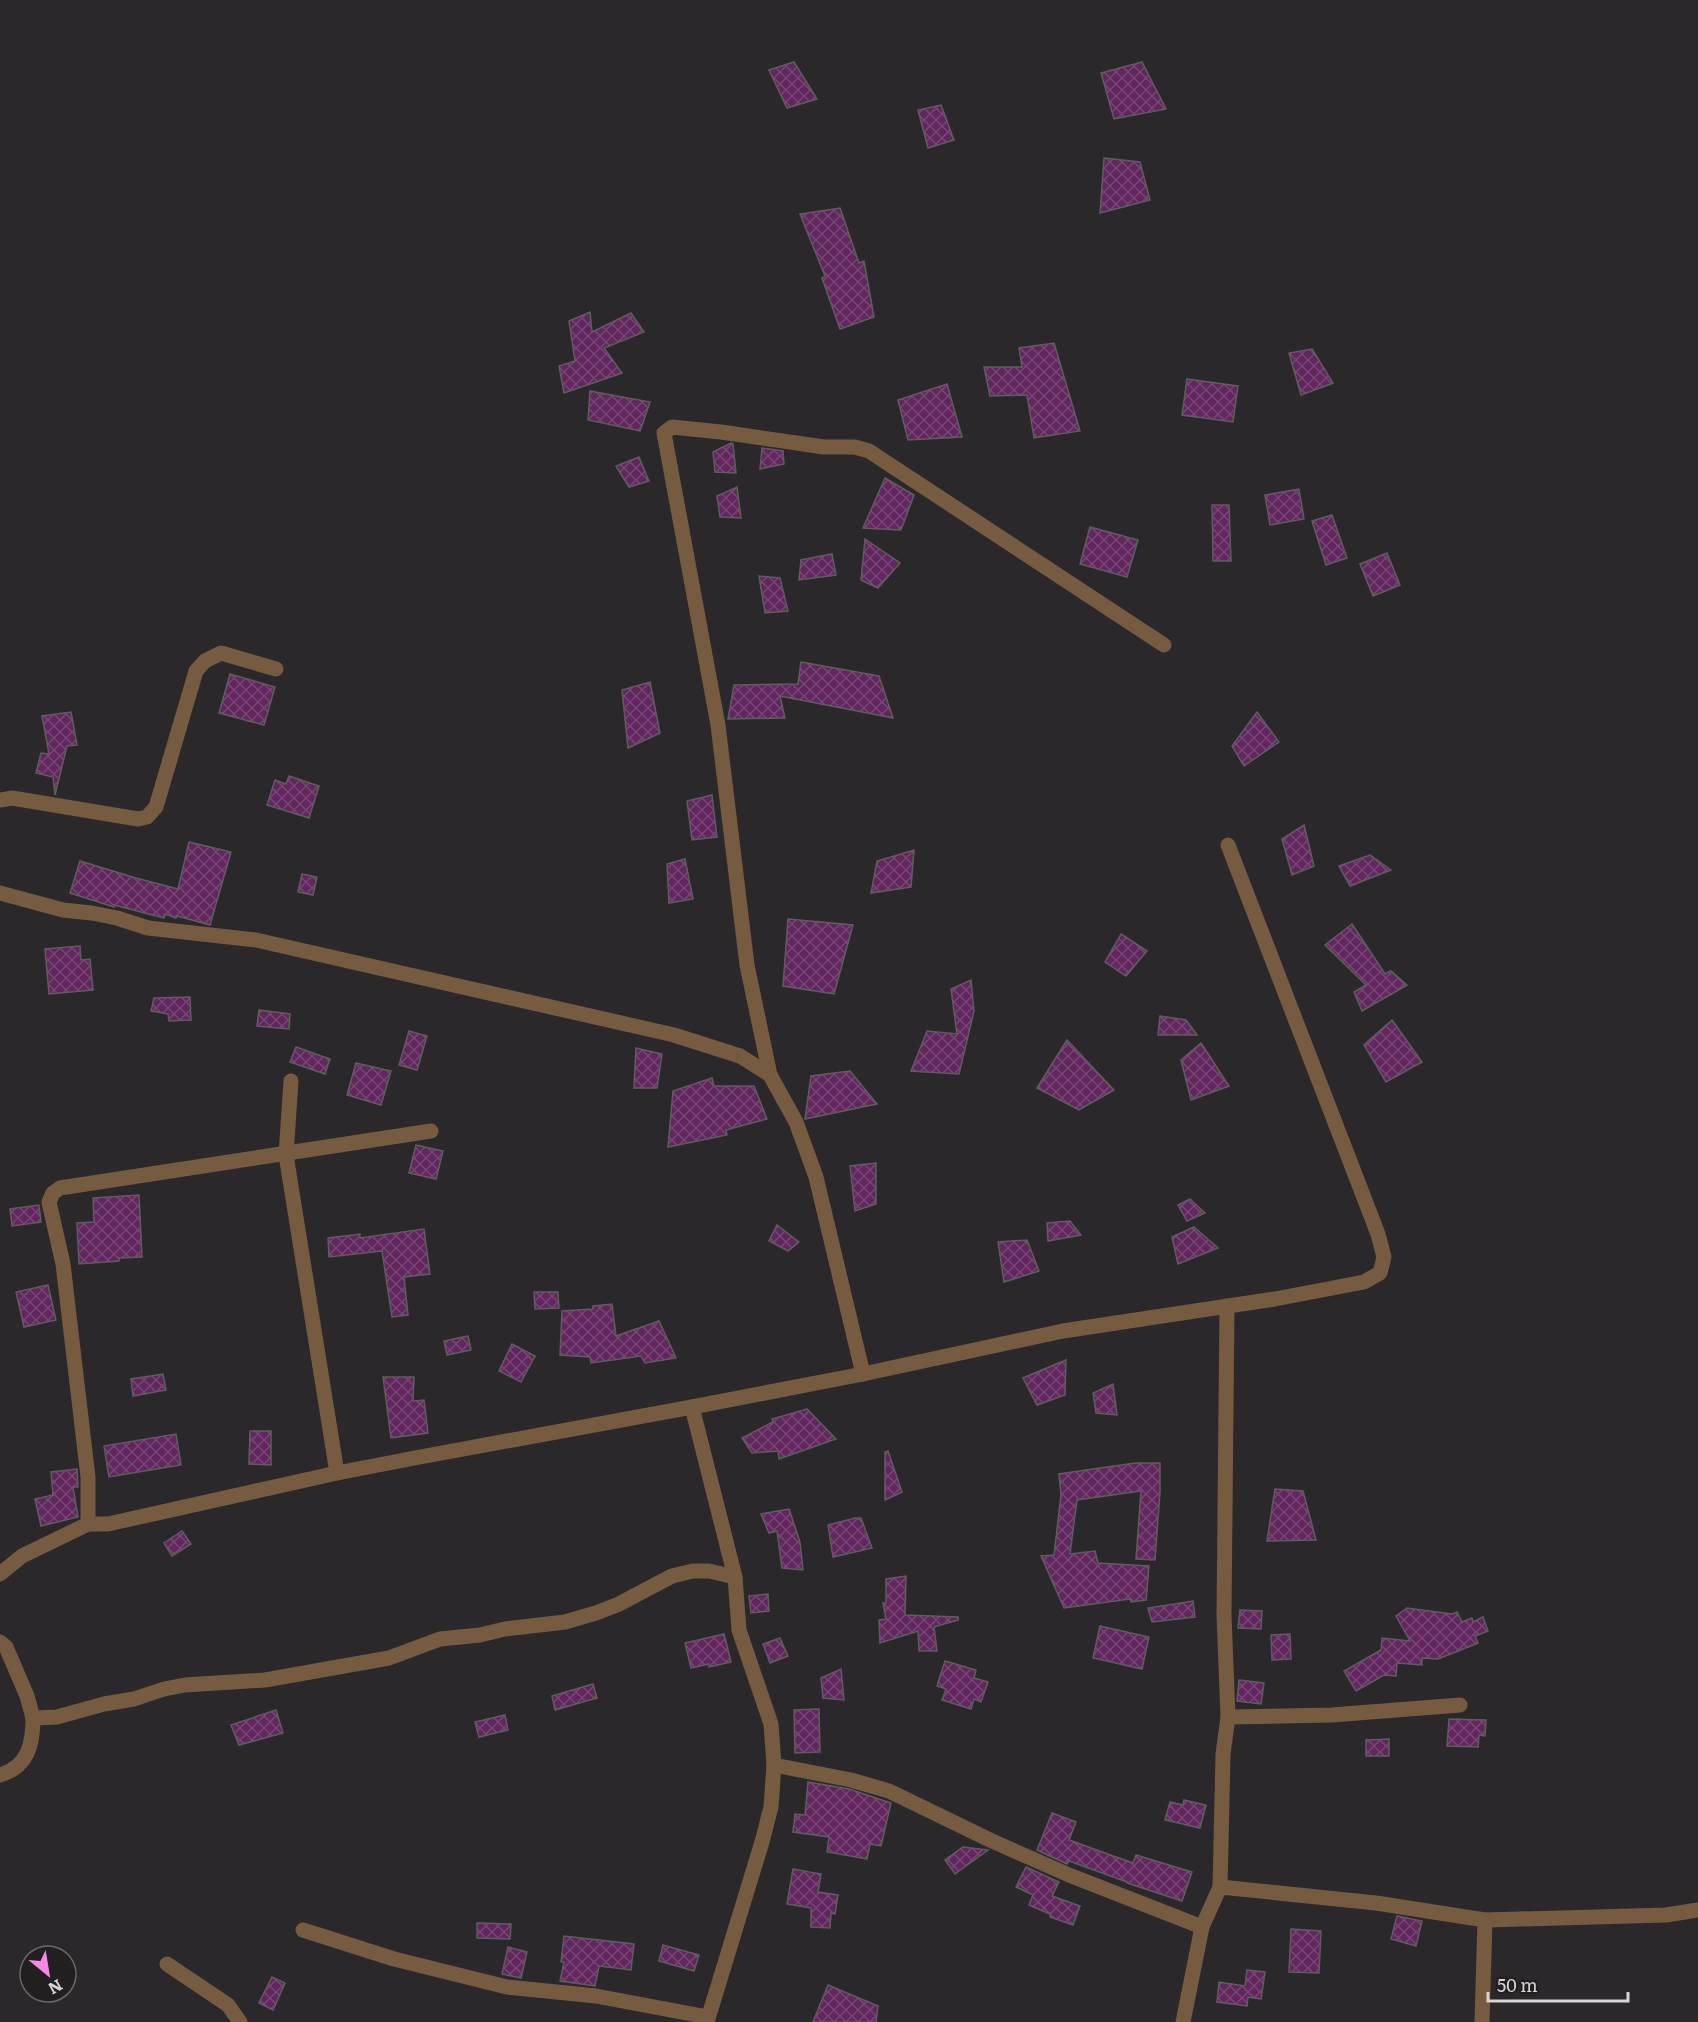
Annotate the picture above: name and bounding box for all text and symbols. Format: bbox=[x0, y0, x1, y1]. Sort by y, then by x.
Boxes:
north arrow bbox=[18, 1944, 78, 2004]
scale bar bbox=[1488, 1965, 1628, 2003]
text: 50 m bbox=[1497, 1971, 1538, 1998]
text: N bbox=[44, 1974, 68, 2002]

